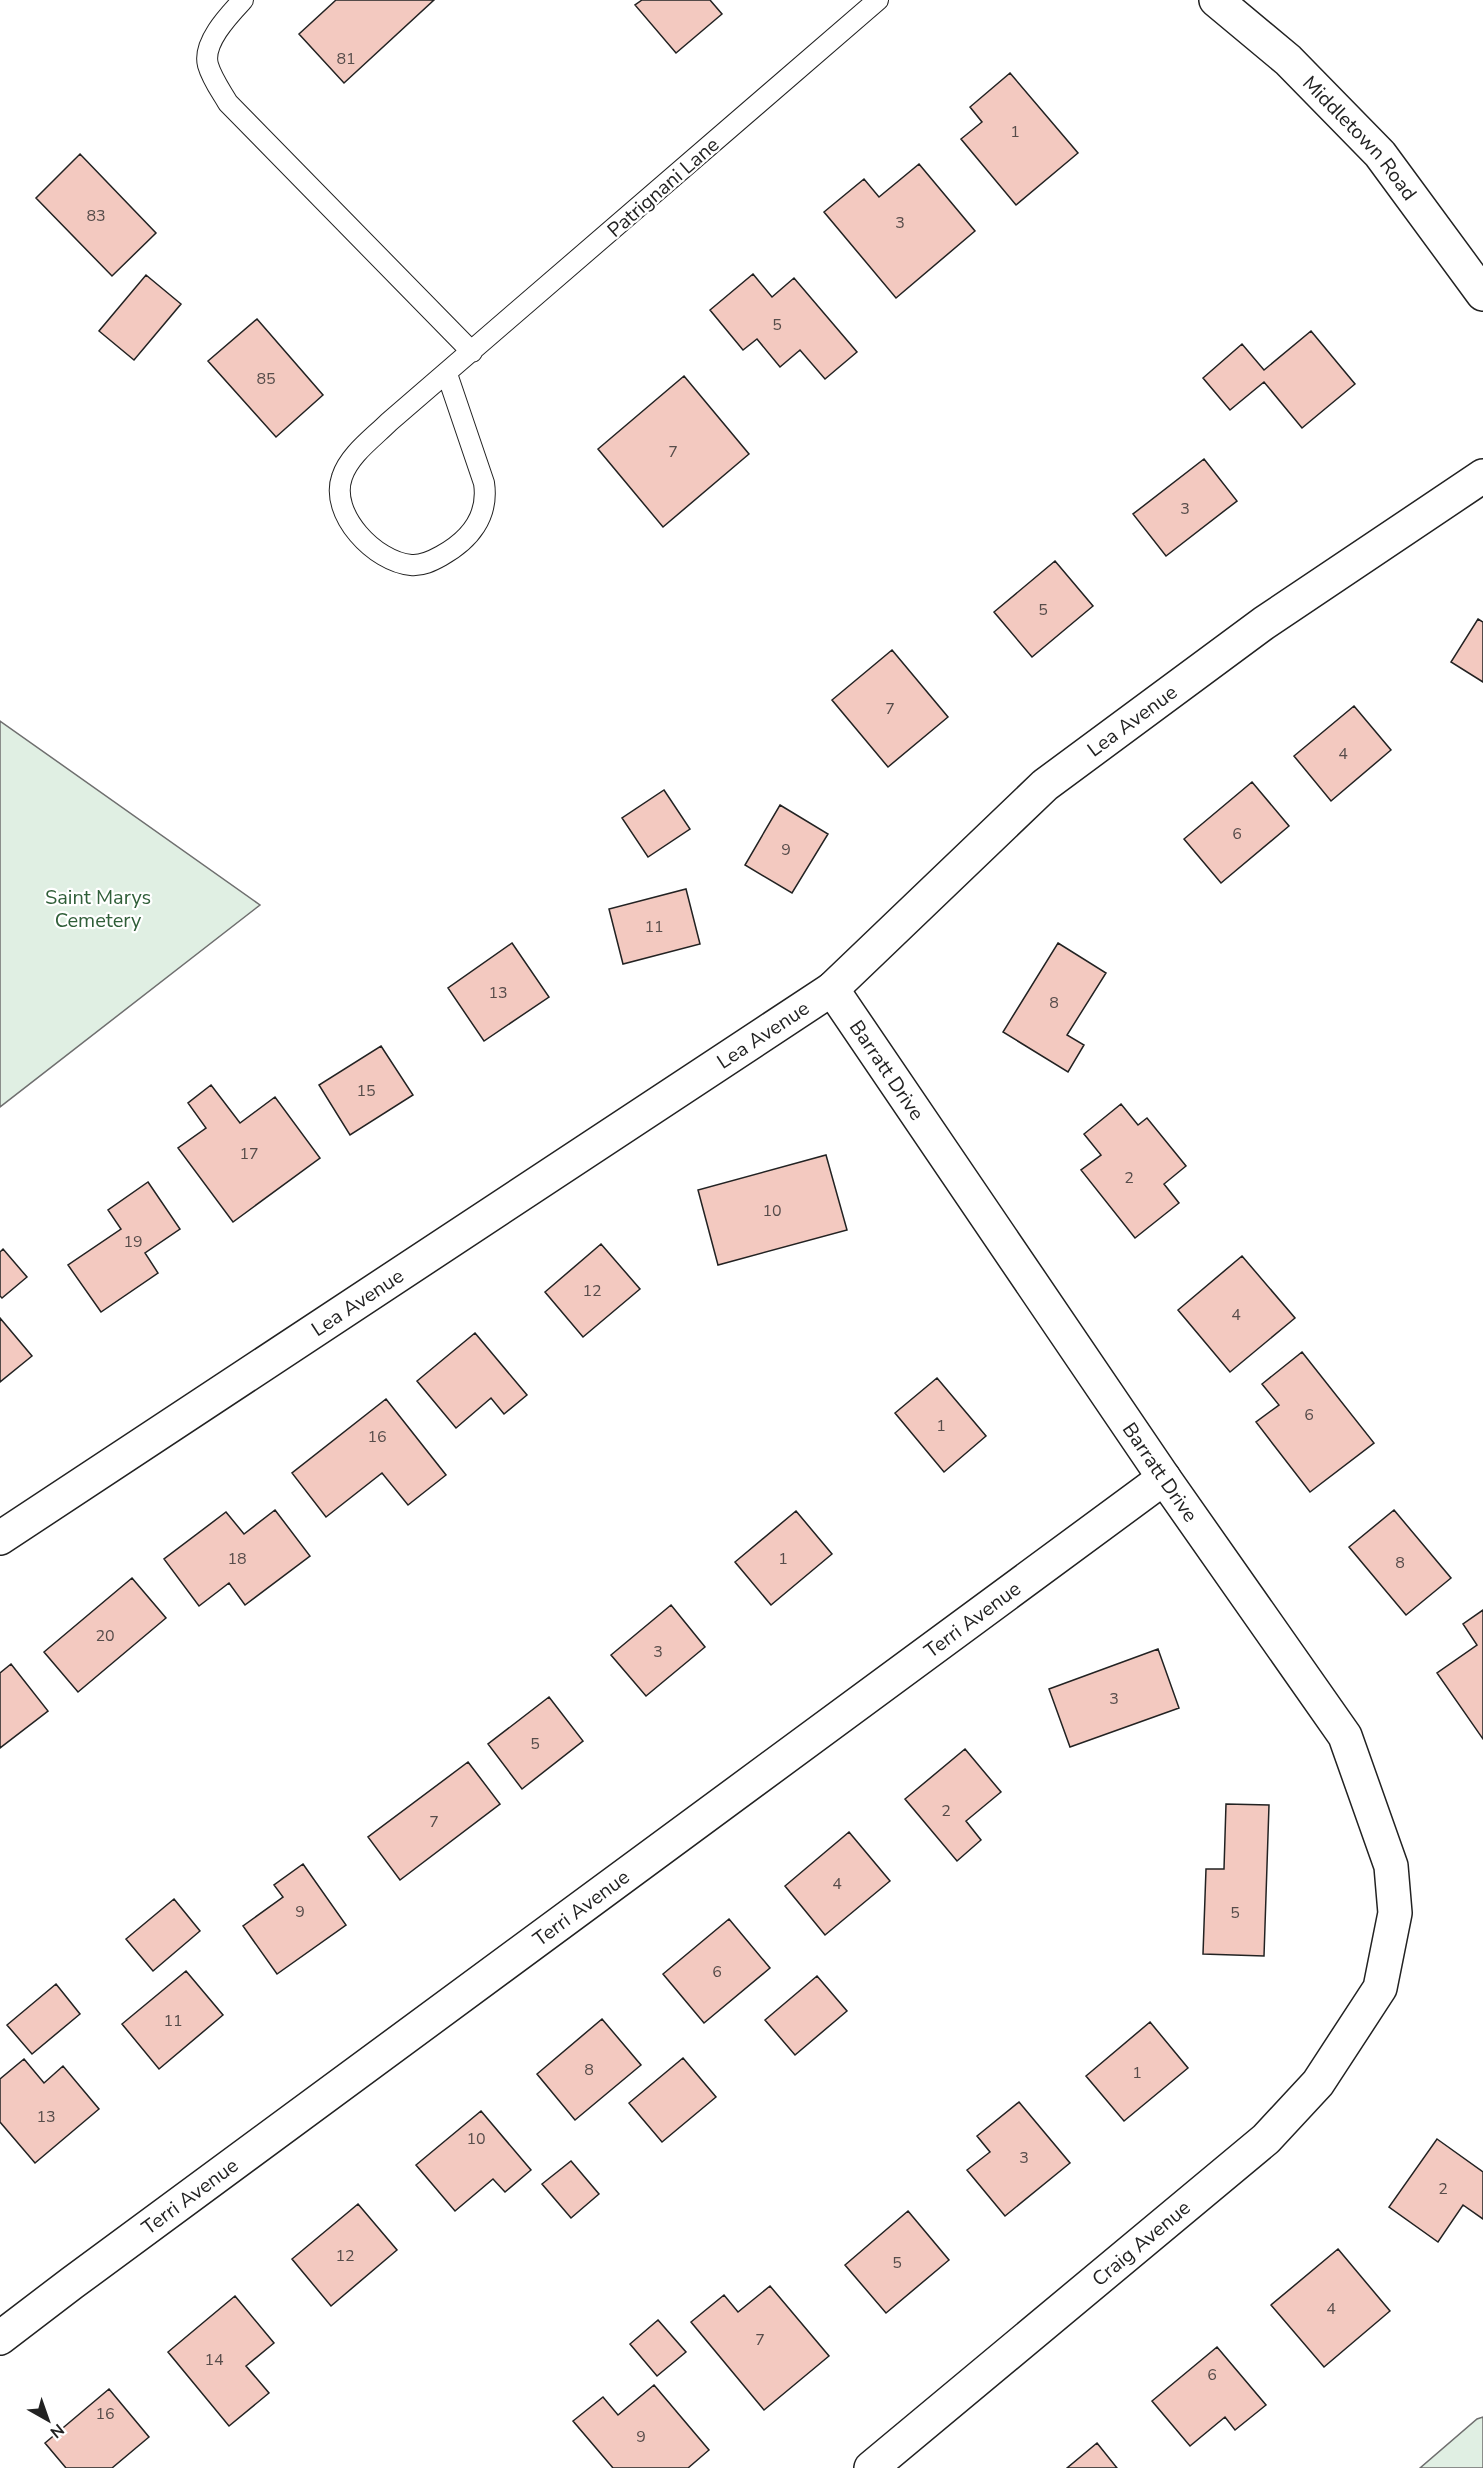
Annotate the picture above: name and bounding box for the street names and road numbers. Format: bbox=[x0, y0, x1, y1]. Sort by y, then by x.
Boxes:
street label: Middletown Road bbox=[1297, 70, 1423, 206]
street label: Patrignani Lane bbox=[602, 131, 725, 243]
street label: Lea Avenue bbox=[1082, 679, 1183, 763]
street label: Lea Avenue bbox=[712, 995, 815, 1075]
street label: Barratt Drive bbox=[843, 1015, 930, 1126]
street label: Lea Avenue bbox=[306, 1262, 409, 1343]
street label: Barratt Drive bbox=[1116, 1417, 1204, 1527]
street label: Terri Avenue bbox=[919, 1575, 1026, 1664]
street label: Terri Avenue bbox=[528, 1864, 635, 1953]
street label: Terri Avenue bbox=[136, 2152, 244, 2241]
street label: Craig Avenue bbox=[1086, 2194, 1196, 2293]

